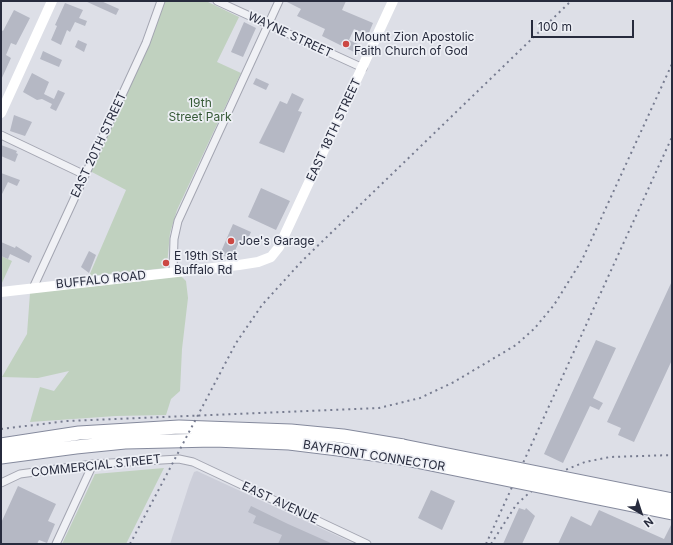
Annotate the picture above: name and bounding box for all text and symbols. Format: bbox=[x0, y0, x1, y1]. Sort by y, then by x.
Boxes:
street label: WAYNE STREET bbox=[245, 9, 335, 61]
scale bar bbox=[533, 12, 636, 38]
text: 100 m bbox=[538, 19, 572, 34]
place label: Mount Zion Apostolic Faith Church of God bbox=[354, 30, 474, 58]
marker: Mount Zion Apostolic Faith Church of God bbox=[341, 39, 351, 49]
street label: EAST 18TH STREET bbox=[304, 76, 364, 184]
street label: EAST 20TH STREET bbox=[68, 90, 130, 200]
park label: 19th Street Park bbox=[169, 96, 231, 124]
place label: Joe's Garage bbox=[239, 234, 314, 248]
marker: Joe's Garage bbox=[226, 236, 236, 246]
place label: E 19th St at Buffalo Rd bbox=[174, 249, 237, 277]
marker: E 19th St at Buffalo Rd bbox=[161, 258, 171, 268]
street label: BUFFALO ROAD bbox=[55, 268, 147, 292]
street label: BAYFRONT CONNECTOR bbox=[302, 438, 446, 474]
street label: COMMERCIAL STREET bbox=[30, 452, 162, 480]
street label: EAST AVENUE bbox=[240, 479, 320, 527]
north arrow bbox=[621, 493, 661, 533]
text: N bbox=[641, 514, 656, 530]

